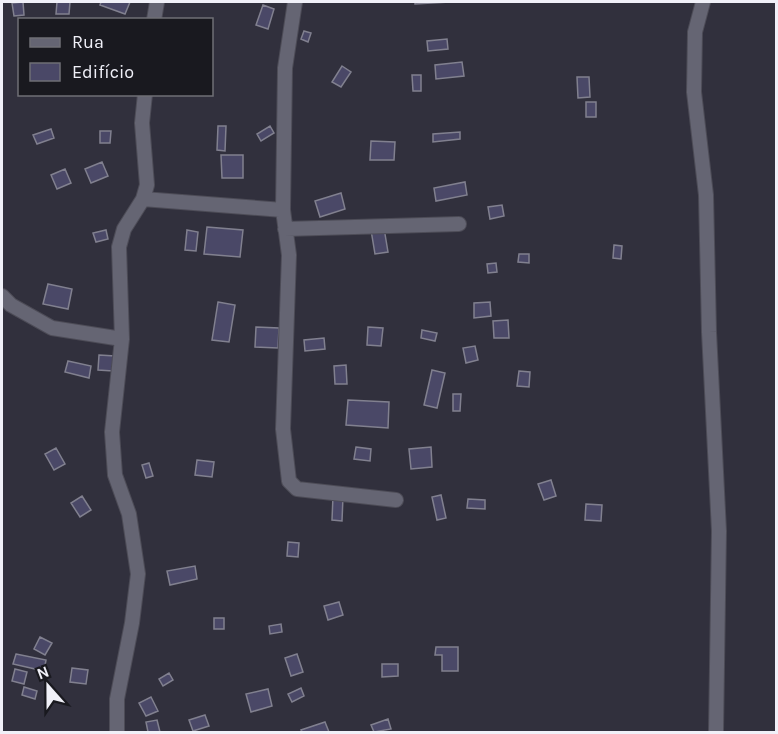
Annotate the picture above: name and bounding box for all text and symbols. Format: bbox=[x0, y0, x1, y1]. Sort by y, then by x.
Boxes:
legend bbox=[18, 18, 213, 96]
text: Rua bbox=[72, 31, 104, 53]
text: Edifício bbox=[72, 61, 134, 83]
north arrow bbox=[18, 656, 78, 716]
text: N bbox=[34, 662, 52, 683]

